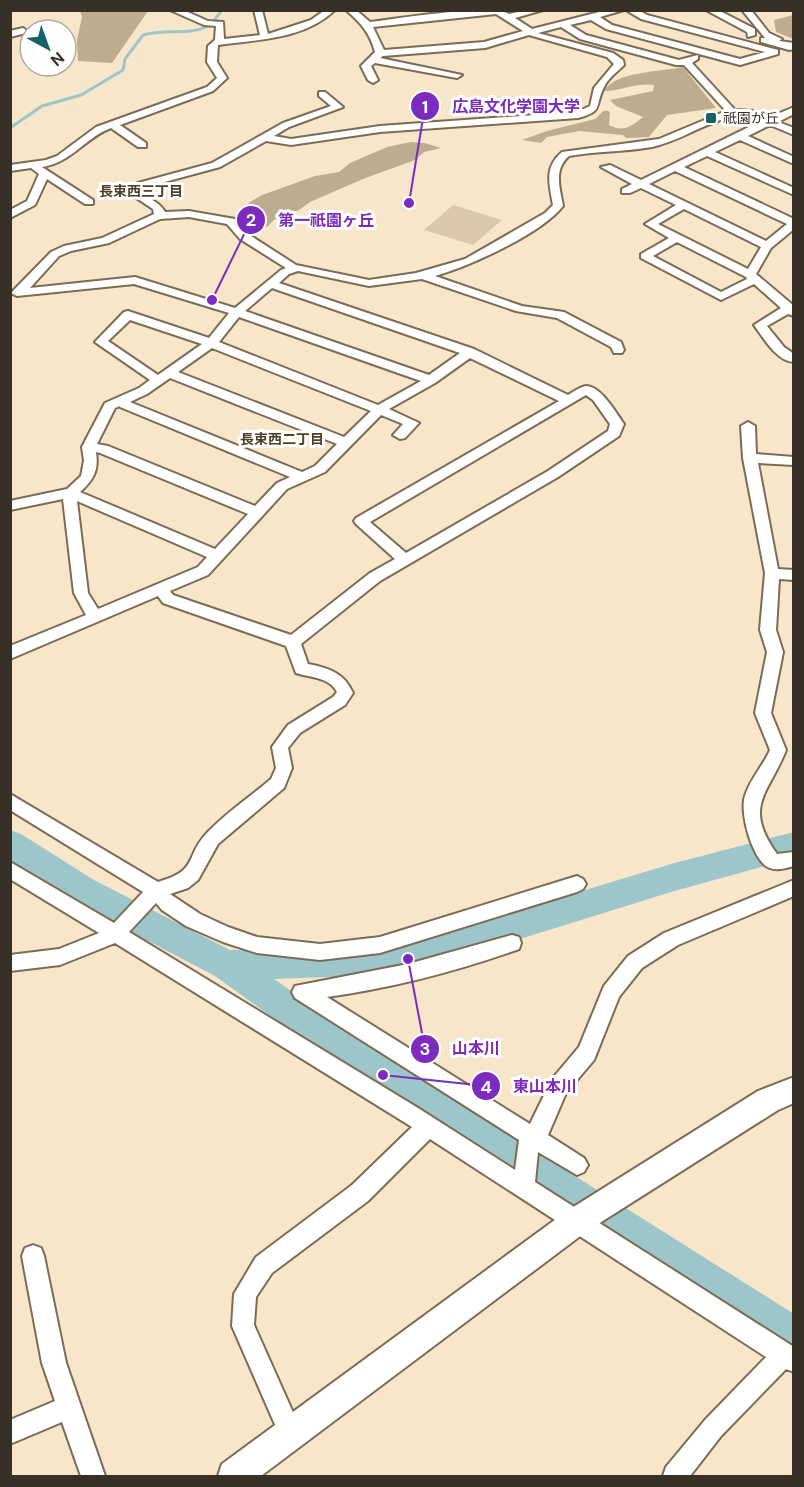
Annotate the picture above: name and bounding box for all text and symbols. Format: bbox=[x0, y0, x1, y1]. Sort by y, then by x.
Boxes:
north arrow bbox=[18, 18, 78, 78]
text: N bbox=[46, 47, 69, 71]
callout: 広島文化学園大学 bbox=[410, 89, 592, 123]
text: 1 bbox=[422, 95, 428, 119]
text: 広島文化学園大学 bbox=[452, 96, 580, 117]
place label: 祇園が丘 bbox=[723, 109, 779, 127]
marker: 祇園が丘 bbox=[704, 111, 718, 125]
district label: 長束西三丁目 bbox=[99, 182, 183, 200]
callout: 第一祇園ヶ丘 bbox=[236, 203, 386, 237]
text: 2 bbox=[246, 208, 256, 232]
text: 第一祇園ヶ丘 bbox=[278, 210, 374, 231]
district label: 長束西二丁目 bbox=[240, 430, 324, 448]
callout: 山本川 bbox=[410, 1032, 512, 1066]
text: 3 bbox=[420, 1037, 430, 1061]
text: 山本川 bbox=[452, 1038, 500, 1059]
callout: 東山本川 bbox=[471, 1069, 589, 1103]
text: 4 bbox=[480, 1075, 492, 1099]
text: 東山本川 bbox=[513, 1076, 577, 1097]

